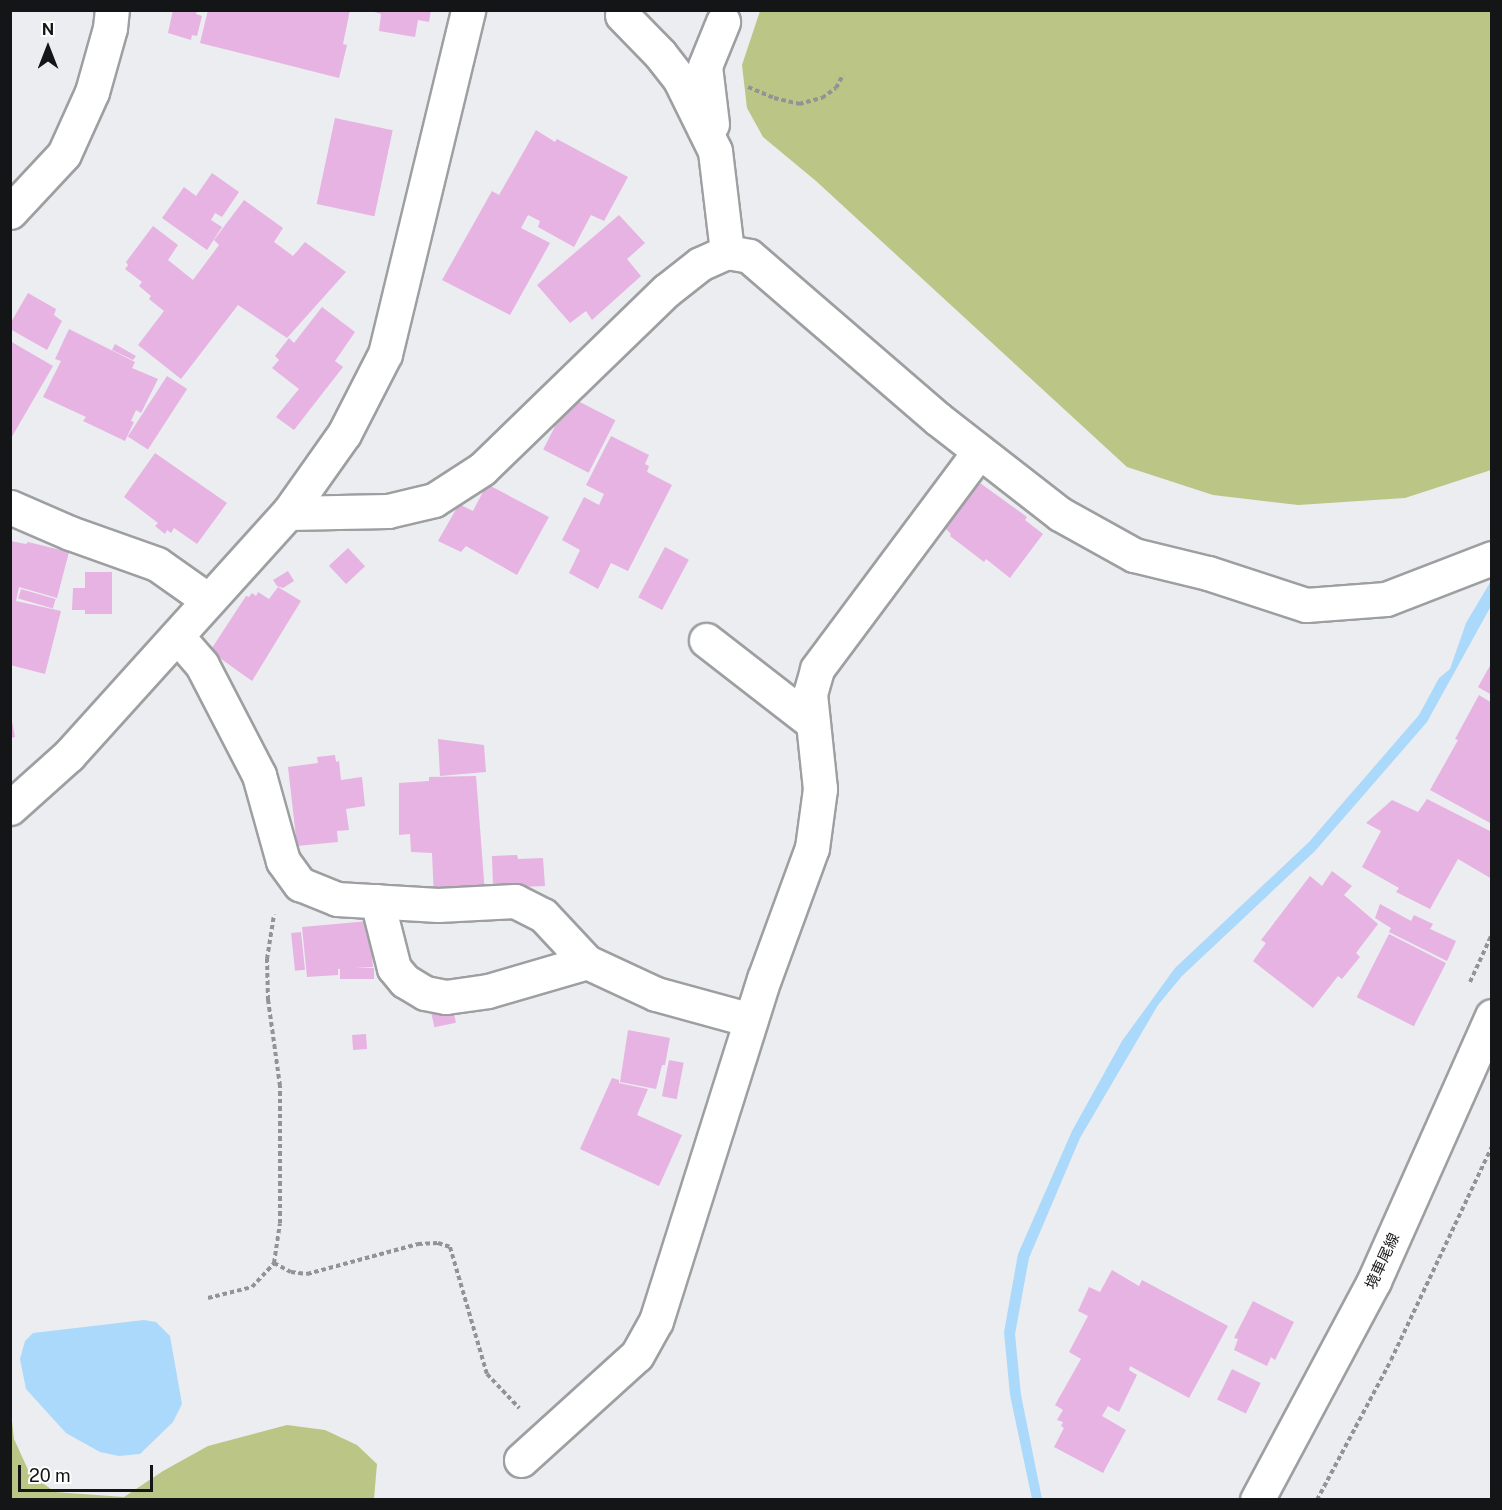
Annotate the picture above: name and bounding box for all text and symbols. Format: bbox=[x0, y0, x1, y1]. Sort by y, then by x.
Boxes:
north arrow bbox=[18, 18, 78, 78]
text: N bbox=[42, 20, 54, 39]
street label: 境車尾線 bbox=[1361, 1230, 1403, 1292]
scale bar bbox=[21, 1453, 156, 1491]
text: 20 m bbox=[29, 1465, 71, 1486]

